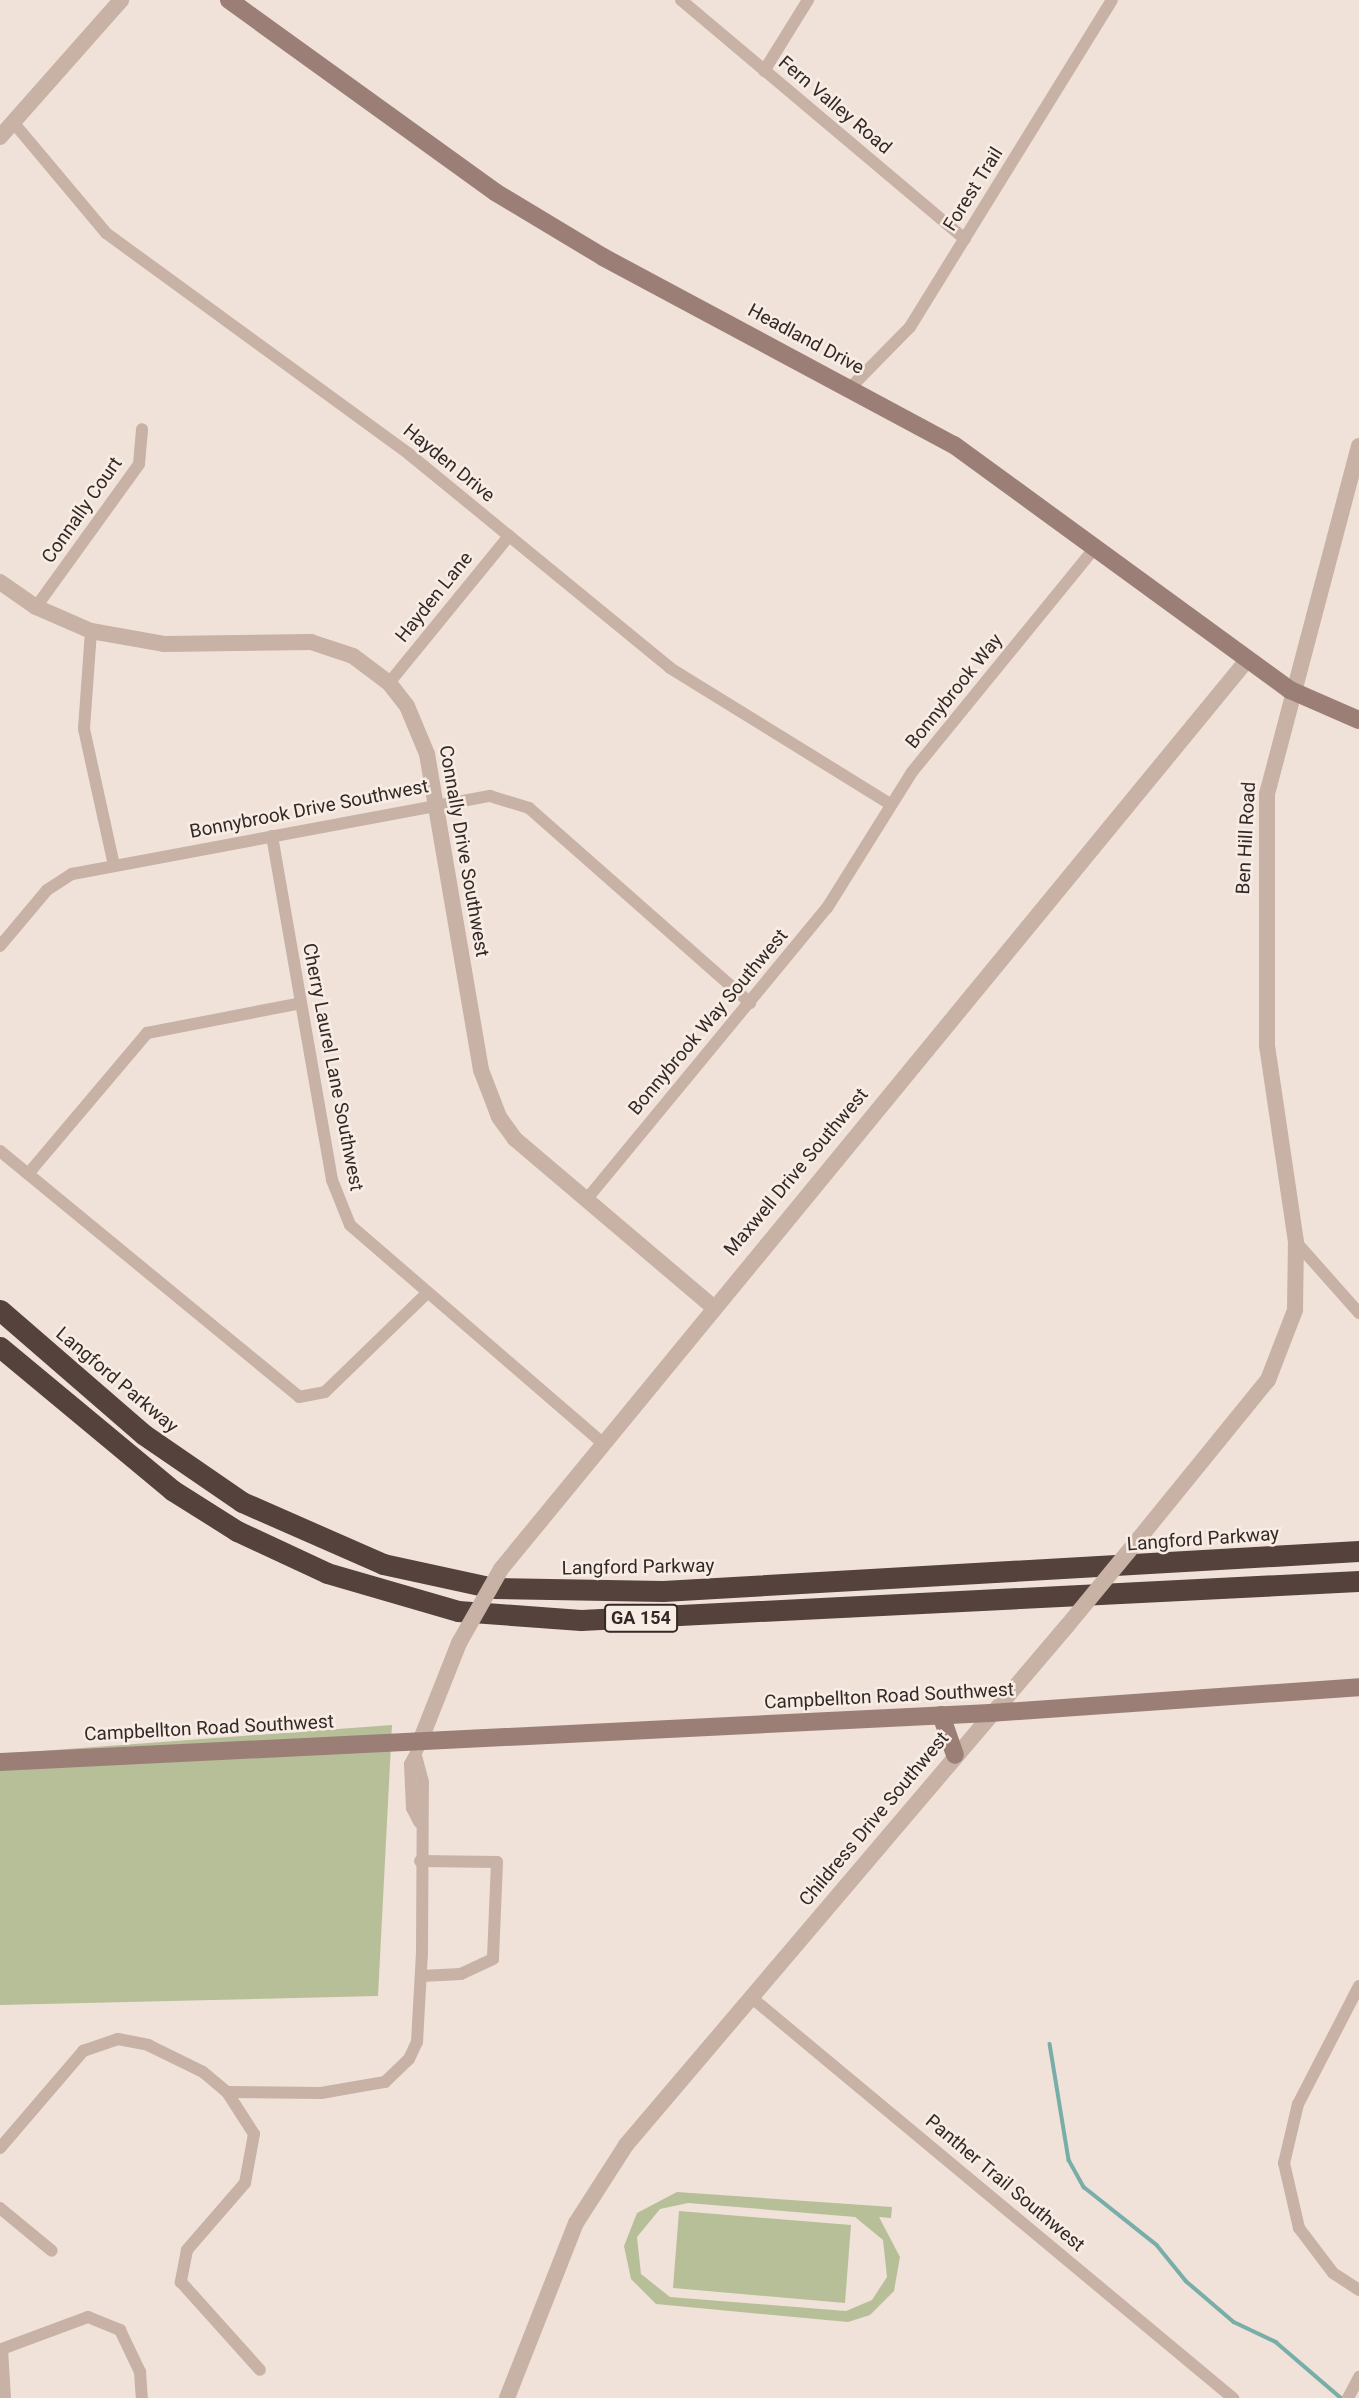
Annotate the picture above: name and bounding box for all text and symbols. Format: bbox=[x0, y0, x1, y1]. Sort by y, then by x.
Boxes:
street label: Fern Valley Road bbox=[774, 51, 896, 159]
street label: Forest Trail bbox=[938, 143, 1008, 235]
street label: Headland Drive bbox=[744, 299, 868, 379]
street label: Hayden Drive bbox=[399, 419, 499, 507]
street label: Connally Court bbox=[37, 453, 127, 567]
street label: Hayden Lane bbox=[391, 547, 477, 647]
street label: Bonnybrook Way bbox=[901, 629, 1007, 753]
street label: Connally Drive Southwest bbox=[434, 743, 494, 959]
street label: Bonnybrook Drive Southwest bbox=[188, 775, 430, 843]
street label: Ben Hill Road bbox=[1232, 781, 1260, 895]
street label: Bonnybrook Way Southwest bbox=[624, 924, 792, 1120]
street label: Cherry Laurel Lane Southwest bbox=[298, 941, 368, 1193]
street label: Maxwell Drive Southwest bbox=[719, 1084, 873, 1260]
street label: Langford Parkway bbox=[51, 1322, 183, 1438]
street label: Langford Parkway bbox=[1126, 1522, 1280, 1556]
street label: Langford Parkway bbox=[562, 1554, 714, 1580]
road number: GA 154 bbox=[602, 1604, 680, 1632]
street label: Campbellton Road Southwest bbox=[764, 1678, 1014, 1714]
street label: Campbellton Road Southwest bbox=[84, 1710, 334, 1746]
street label: Childress Drive Southwest bbox=[794, 1727, 954, 1911]
street label: Panther Trail Southwest bbox=[921, 2110, 1089, 2256]

